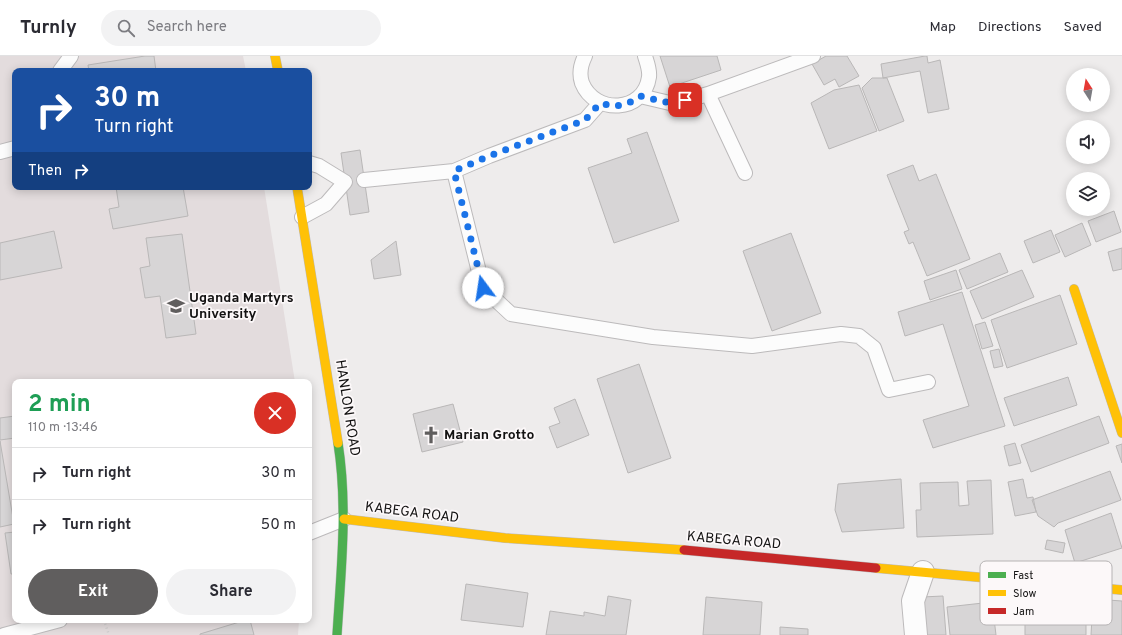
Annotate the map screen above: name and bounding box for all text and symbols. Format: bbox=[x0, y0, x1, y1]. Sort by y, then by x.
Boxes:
search box bbox=[101, 10, 381, 46]
text: Turnly bbox=[20, 16, 77, 40]
icon: search bbox=[115, 17, 137, 39]
text: Search here bbox=[147, 18, 227, 37]
text: Map bbox=[930, 19, 956, 36]
text: Directions bbox=[978, 19, 1042, 36]
text: Saved bbox=[1064, 19, 1102, 36]
north arrow bbox=[1066, 68, 1110, 112]
map controls bbox=[1066, 68, 1110, 216]
text: 30 m bbox=[94, 81, 160, 117]
pin bbox=[668, 83, 702, 117]
icon: right bbox=[28, 84, 80, 136]
icon: arrive bbox=[674, 89, 696, 111]
text: Turn right bbox=[94, 116, 174, 139]
button: sound bbox=[1066, 120, 1110, 164]
icon: right bbox=[70, 160, 92, 182]
text: Then bbox=[28, 162, 62, 181]
button: layers bbox=[1066, 172, 1110, 216]
position arrow bbox=[462, 267, 504, 309]
place label: Uganda Martyrs University bbox=[189, 290, 294, 323]
school or university icon: Uganda Martyrs University bbox=[166, 296, 186, 316]
street label: HANLON ROAD bbox=[331, 359, 363, 457]
text: 2 min bbox=[28, 390, 91, 420]
button: close bbox=[254, 392, 296, 434]
text: 110 m · 13:46 bbox=[28, 420, 98, 436]
church icon: Marian Grotto bbox=[421, 425, 441, 445]
place label: Marian Grotto bbox=[444, 427, 534, 444]
icon: right bbox=[28, 463, 50, 485]
text: Turn right bbox=[62, 464, 131, 483]
text: 30 m bbox=[261, 464, 296, 483]
street label: KABEGA ROAD bbox=[364, 499, 460, 527]
icon: right bbox=[28, 515, 50, 537]
text: Turn right bbox=[62, 516, 131, 535]
text: 50 m bbox=[261, 516, 296, 535]
street label: KABEGA ROAD bbox=[686, 528, 782, 554]
legend bbox=[980, 561, 1112, 625]
button: Exit bbox=[28, 569, 158, 615]
button: Share bbox=[166, 569, 296, 615]
text: Fast bbox=[1013, 569, 1033, 583]
text: Slow bbox=[1013, 587, 1036, 601]
text: Jam bbox=[1013, 605, 1034, 619]

